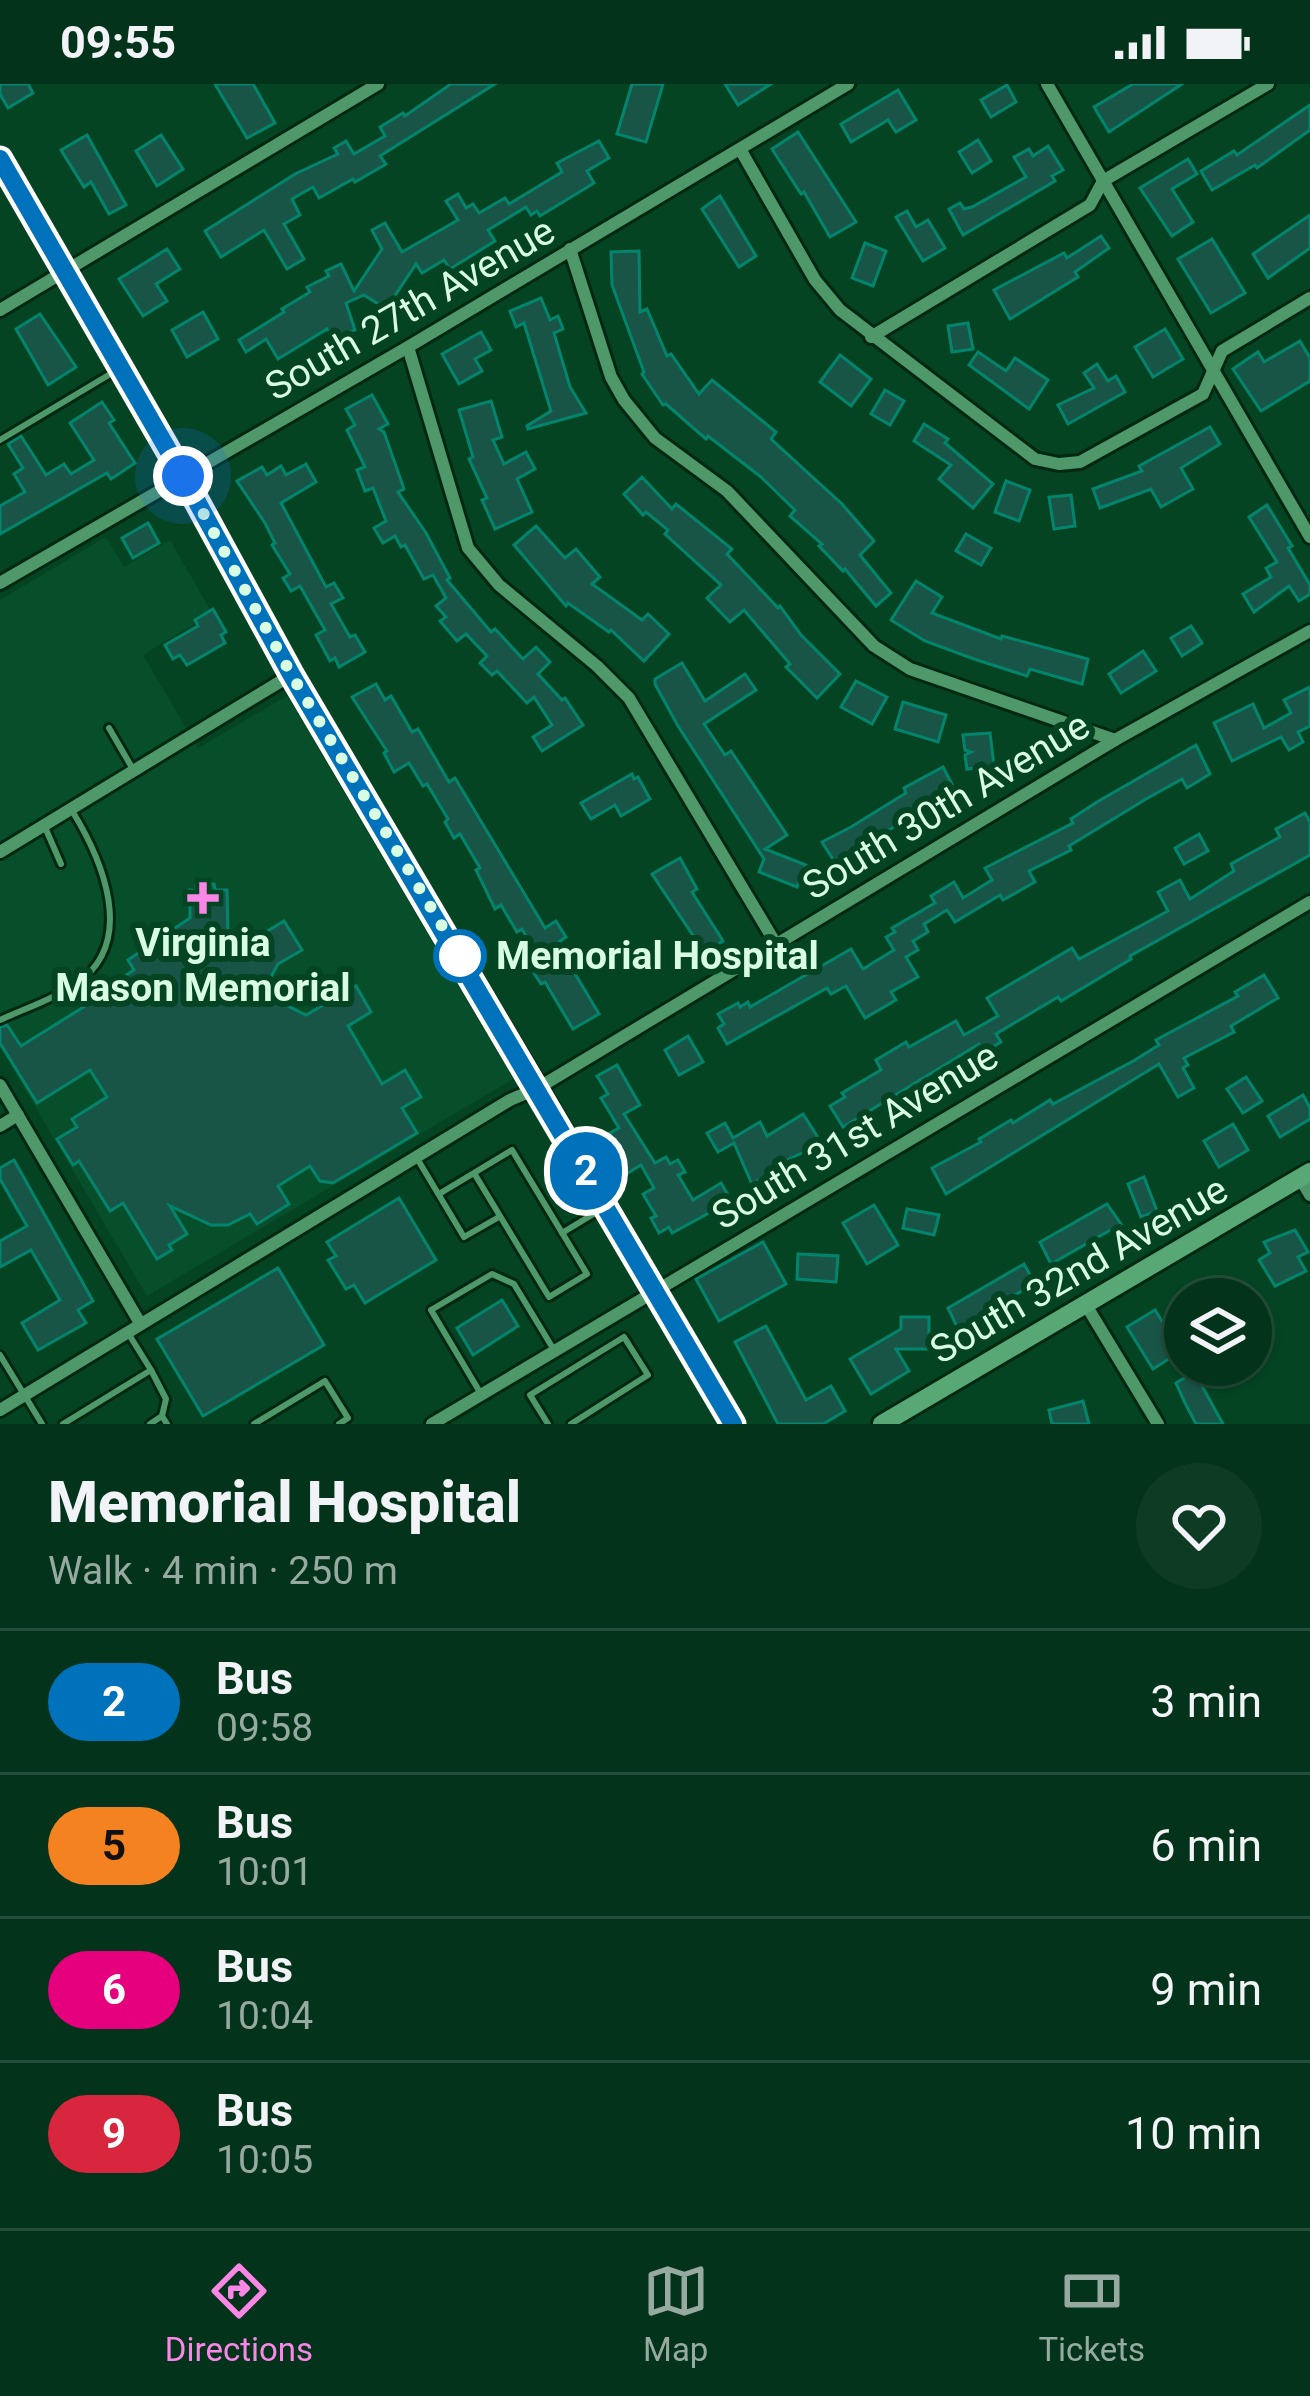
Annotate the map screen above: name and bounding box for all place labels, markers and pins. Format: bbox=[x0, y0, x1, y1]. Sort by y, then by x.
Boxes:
marker: Virginia Mason Memorial bbox=[187, 882, 219, 914]
place label: Virginia Mason Memorial bbox=[55, 920, 351, 1011]
marker: Memorial Hospital bbox=[435, 931, 485, 981]
place label: Memorial Hospital bbox=[496, 933, 819, 979]

